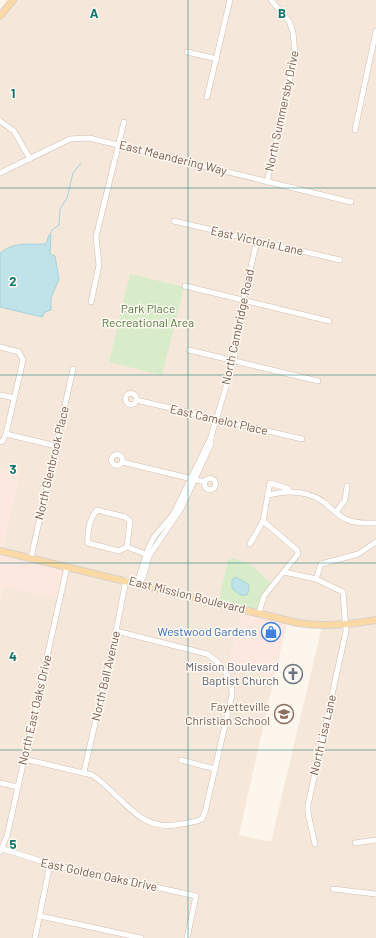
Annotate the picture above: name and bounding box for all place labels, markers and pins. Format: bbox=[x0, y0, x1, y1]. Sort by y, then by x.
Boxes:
shop icon: Westwood Gardens bbox=[260, 621, 282, 643]
place label: Westwood Gardens bbox=[157, 624, 257, 638]
place label: Mission Boulevard Baptist Church bbox=[185, 659, 279, 687]
church icon: Mission Boulevard Baptist Church bbox=[282, 663, 304, 685]
place label: Fayetteville Christian School bbox=[185, 699, 270, 727]
school or university icon: Fayetteville Christian School bbox=[273, 703, 295, 725]

